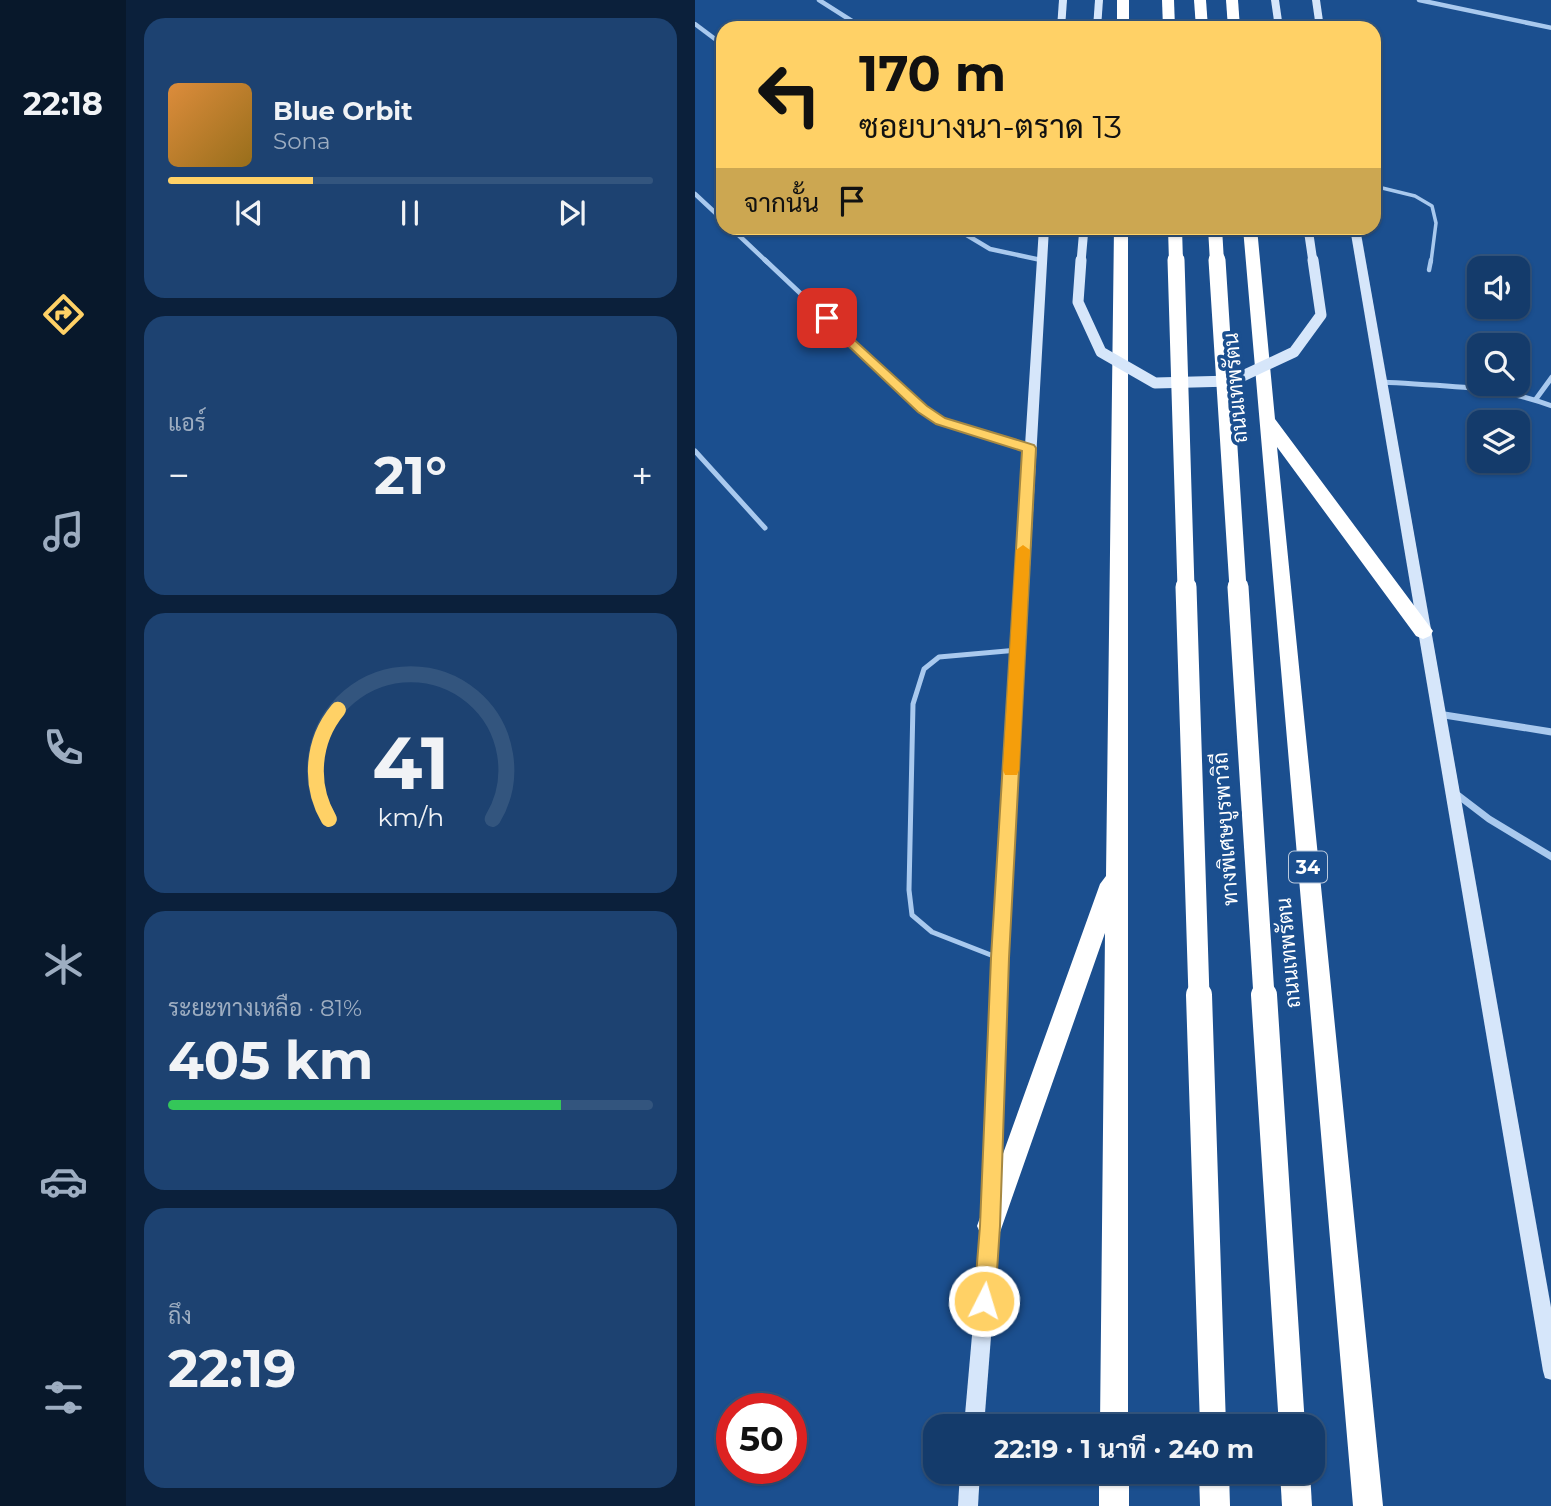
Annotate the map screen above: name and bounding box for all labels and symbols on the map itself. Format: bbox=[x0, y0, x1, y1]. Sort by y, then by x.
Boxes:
pin bbox=[797, 288, 857, 348]
street label: ถนนเทพรัตน bbox=[1218, 332, 1252, 444]
street label: ทางพิเศษบูรพาวิถี bbox=[1207, 751, 1246, 907]
road number: 34 bbox=[1289, 852, 1327, 882]
street label: ถนนเทพรัตน bbox=[1271, 897, 1305, 1009]
position arrow bbox=[947, 1264, 1021, 1338]
speed limit sign: 50 bbox=[716, 1393, 807, 1484]

